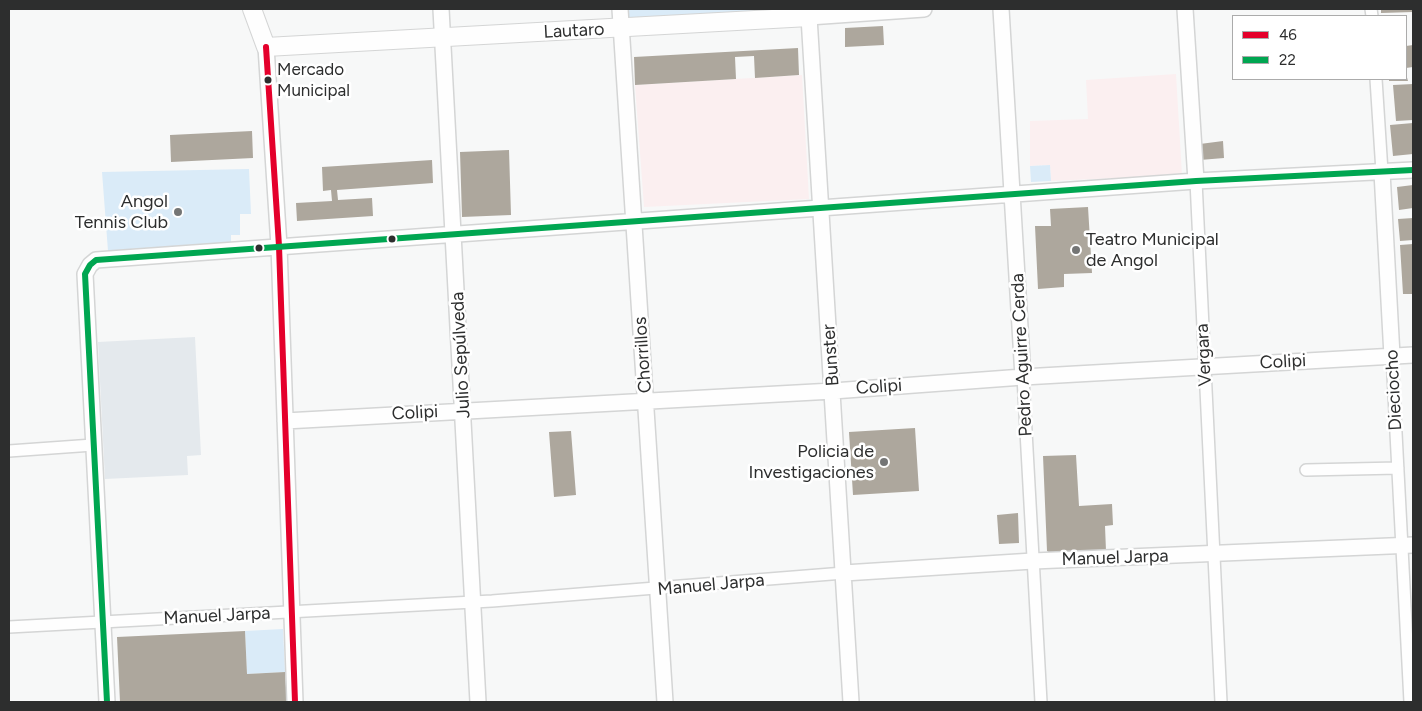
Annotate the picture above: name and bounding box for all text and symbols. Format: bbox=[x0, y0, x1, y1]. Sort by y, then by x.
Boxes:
legend bbox=[1232, 15, 1407, 80]
street label: Lautaro bbox=[543, 19, 605, 43]
text: 46 bbox=[1279, 26, 1297, 44]
text: 22 bbox=[1279, 51, 1296, 69]
place label: Mercado Municipal bbox=[277, 60, 350, 100]
marker: Mercado Municipal bbox=[263, 75, 273, 85]
place label: Angol Tennis Club bbox=[75, 191, 168, 233]
marker: Angol Tennis Club bbox=[172, 206, 184, 218]
place label: Teatro Municipal de Angol bbox=[1086, 229, 1219, 272]
unlabelled marker bbox=[387, 234, 397, 244]
unlabelled marker bbox=[254, 243, 264, 253]
marker: Teatro Municipal de Angol bbox=[1070, 244, 1082, 256]
street label: Pedro Aguirre Cerda bbox=[1007, 273, 1037, 437]
street label: Julio Sepúlveda bbox=[447, 291, 475, 419]
street label: Chorrillos bbox=[630, 316, 656, 394]
street label: Bunster bbox=[818, 323, 844, 387]
street label: Vergara bbox=[1192, 323, 1216, 387]
street label: Dieciocho bbox=[1381, 349, 1407, 431]
street label: Colipi bbox=[1259, 350, 1307, 374]
street label: Colipi bbox=[855, 375, 903, 399]
street label: Colipi bbox=[391, 401, 439, 425]
place label: Policia de Investigaciones bbox=[749, 441, 874, 484]
marker: Policia de Investigaciones bbox=[878, 456, 890, 468]
street label: Manuel Jarpa bbox=[1061, 545, 1169, 571]
street label: Manuel Jarpa bbox=[657, 570, 765, 600]
street label: Manuel Jarpa bbox=[163, 602, 271, 630]

